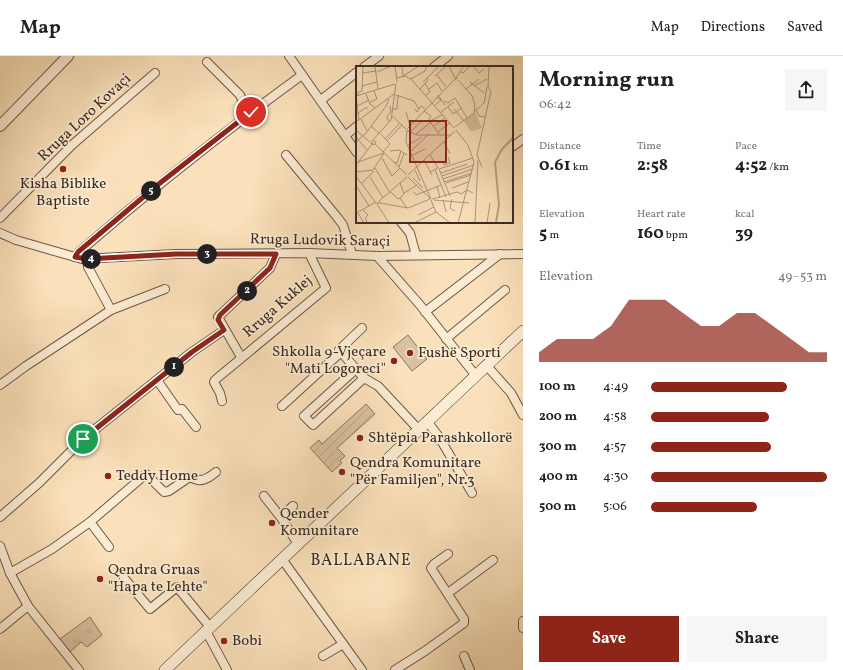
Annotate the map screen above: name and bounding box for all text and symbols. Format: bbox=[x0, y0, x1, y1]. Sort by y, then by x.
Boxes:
text: Map bbox=[20, 15, 61, 41]
text: Map bbox=[651, 18, 679, 37]
text: Directions bbox=[701, 18, 765, 37]
text: Saved bbox=[787, 18, 823, 37]
text: Morning run bbox=[539, 65, 674, 96]
inset map bbox=[356, 66, 513, 223]
street label: Rruga Loro Kovaçi bbox=[34, 69, 136, 167]
button: share bbox=[785, 69, 827, 111]
pin bbox=[234, 95, 268, 129]
text: 06:42 bbox=[539, 96, 571, 114]
icon: check bbox=[240, 101, 262, 123]
text: Distance bbox=[539, 139, 581, 154]
text: Time bbox=[637, 139, 661, 154]
text: Pace bbox=[735, 139, 757, 154]
text: 0.61 bbox=[539, 154, 570, 177]
text: 2:58 bbox=[637, 154, 668, 177]
text: 4:52 bbox=[735, 154, 767, 177]
text: km bbox=[570, 160, 588, 175]
text: /km bbox=[767, 160, 789, 175]
marker: Kisha Biblike Baptiste bbox=[58, 164, 68, 174]
place label: Kisha Biblike Baptiste bbox=[20, 174, 106, 212]
pin: 5 bbox=[141, 181, 161, 201]
text: 5 bbox=[148, 183, 154, 198]
text: Elevation bbox=[539, 207, 585, 222]
text: Heart rate bbox=[637, 207, 686, 222]
text: kcal bbox=[735, 207, 755, 222]
text: 5 bbox=[539, 222, 547, 245]
text: 160 bbox=[637, 222, 664, 245]
text: 39 bbox=[735, 222, 753, 245]
text: m bbox=[547, 228, 559, 243]
text: bpm bbox=[664, 228, 688, 243]
street label: Rruga Ludovik Saraçi bbox=[250, 229, 390, 253]
pin: 3 bbox=[197, 244, 217, 264]
text: 3 bbox=[204, 246, 210, 261]
pin: 4 bbox=[81, 249, 101, 269]
text: 4 bbox=[88, 251, 94, 266]
text: Elevation bbox=[539, 268, 593, 286]
text: 49–53 m bbox=[778, 268, 827, 286]
street label: Rruga Kuklej bbox=[239, 271, 317, 343]
pin: 2 bbox=[237, 281, 257, 301]
text: 2 bbox=[244, 283, 250, 298]
place label: Shkolla 9-Vjeçare "Mati Logoreci" bbox=[272, 342, 386, 380]
place label: Fushë Sporti bbox=[418, 343, 501, 364]
marker: Fushë Sporti bbox=[405, 348, 415, 358]
marker: Shkolla 9-Vjeçare "Mati Logoreci" bbox=[389, 356, 399, 366]
pin: 1 bbox=[164, 357, 184, 377]
text: 1 bbox=[172, 359, 176, 374]
text: 100 m bbox=[539, 378, 576, 396]
text: 4:49 bbox=[603, 378, 628, 396]
text: 200 m bbox=[539, 408, 577, 426]
text: 4:58 bbox=[603, 408, 627, 426]
pin bbox=[66, 422, 100, 456]
icon: arrive bbox=[72, 428, 94, 450]
place label: Shtëpia Parashkollorë bbox=[368, 428, 512, 449]
marker: Shtëpia Parashkollorë bbox=[355, 433, 365, 443]
text: 300 m bbox=[539, 438, 577, 456]
text: 4:57 bbox=[603, 438, 626, 456]
place label: Qendra Komunitare "Për Familjen", Nr.3 bbox=[350, 453, 481, 491]
place label: Teddy Home bbox=[116, 466, 198, 487]
marker: Qendra Komunitare "Për Familjen", Nr.3 bbox=[337, 467, 347, 477]
text: 400 m bbox=[539, 468, 578, 486]
text: 4:30 bbox=[603, 468, 628, 486]
marker: Teddy Home bbox=[103, 471, 113, 481]
text: 500 m bbox=[539, 498, 576, 516]
text: 5:06 bbox=[603, 498, 627, 516]
place label: Qender Komunitare bbox=[280, 504, 359, 542]
marker: Qender Komunitare bbox=[267, 518, 277, 528]
district label: BALLABANE bbox=[310, 550, 412, 572]
place label: Qendra Gruas "Hapa te Lehte" bbox=[108, 560, 208, 598]
marker: Qendra Gruas "Hapa te Lehte" bbox=[95, 574, 105, 584]
button: Save bbox=[539, 616, 679, 662]
button: Share bbox=[687, 616, 827, 662]
place label: Bobi bbox=[232, 631, 262, 652]
marker: Bobi bbox=[219, 636, 229, 646]

